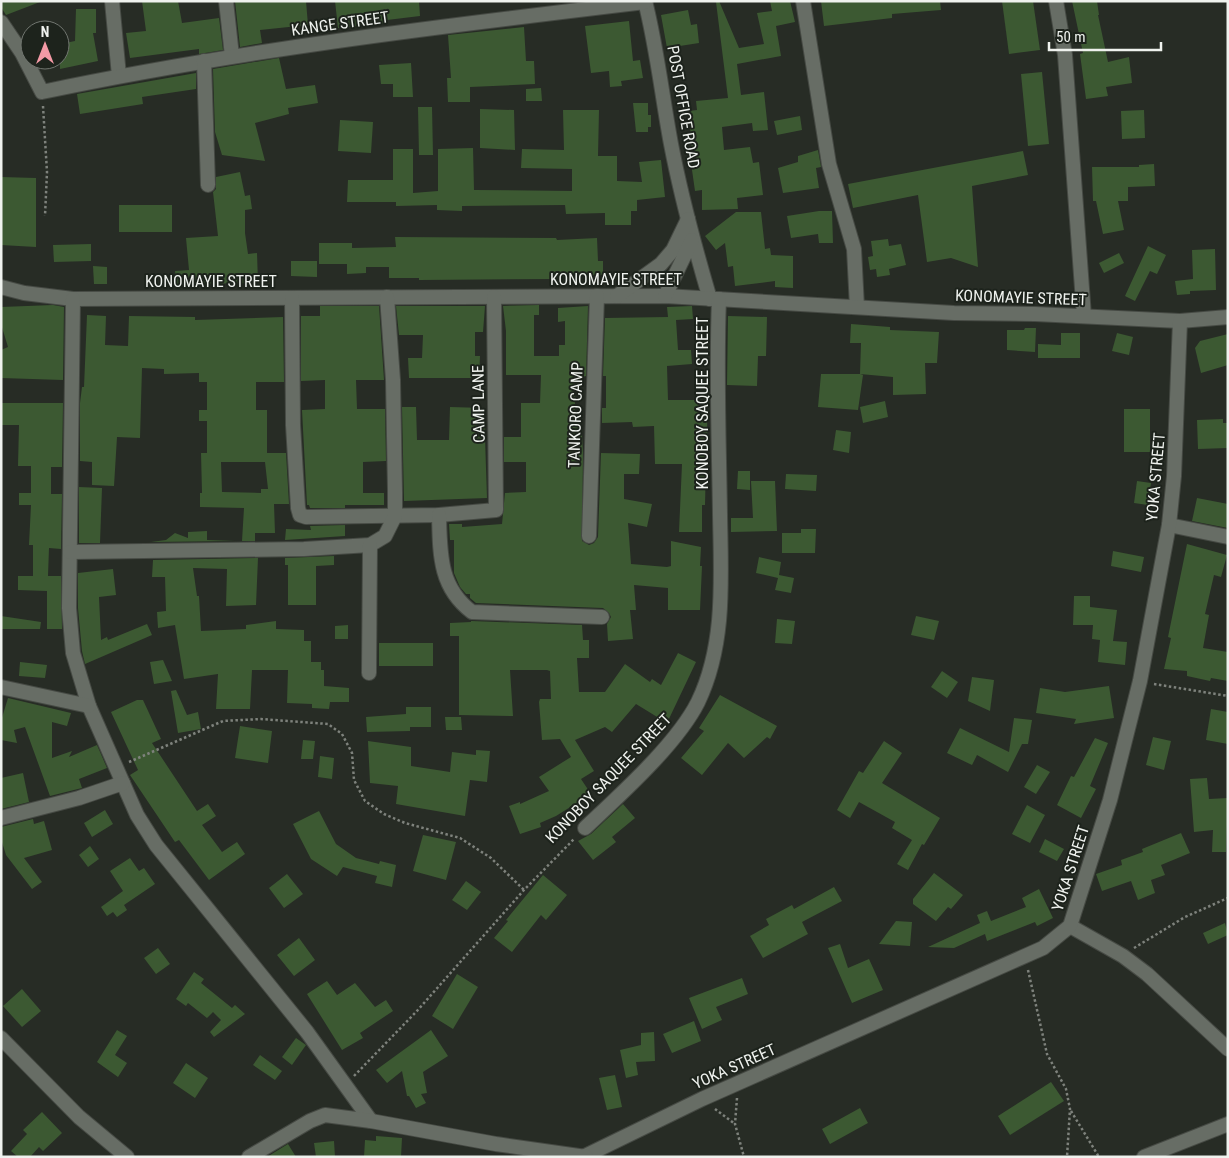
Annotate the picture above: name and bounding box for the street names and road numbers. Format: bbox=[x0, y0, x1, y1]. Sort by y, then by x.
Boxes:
street label: KANGE STREET bbox=[290, 7, 390, 40]
street label: POST OFFICE ROAD bbox=[663, 44, 704, 170]
street label: KONOMAYIE STREET bbox=[550, 270, 682, 289]
street label: KONOMAYIE STREET bbox=[145, 272, 277, 291]
street label: KONOMAYIE STREET bbox=[955, 286, 1087, 309]
street label: KONOBOY SAQUEE STREET bbox=[693, 317, 712, 489]
street label: TANKORO CAMP bbox=[564, 362, 587, 468]
street label: CAMP LANE bbox=[468, 365, 489, 443]
street label: YOKA STREET bbox=[1142, 432, 1169, 522]
street label: KONOBOY SAQUEE STREET bbox=[541, 710, 675, 847]
street label: YOKA STREET bbox=[1048, 823, 1093, 913]
street label: YOKA STREET bbox=[690, 1040, 779, 1093]

